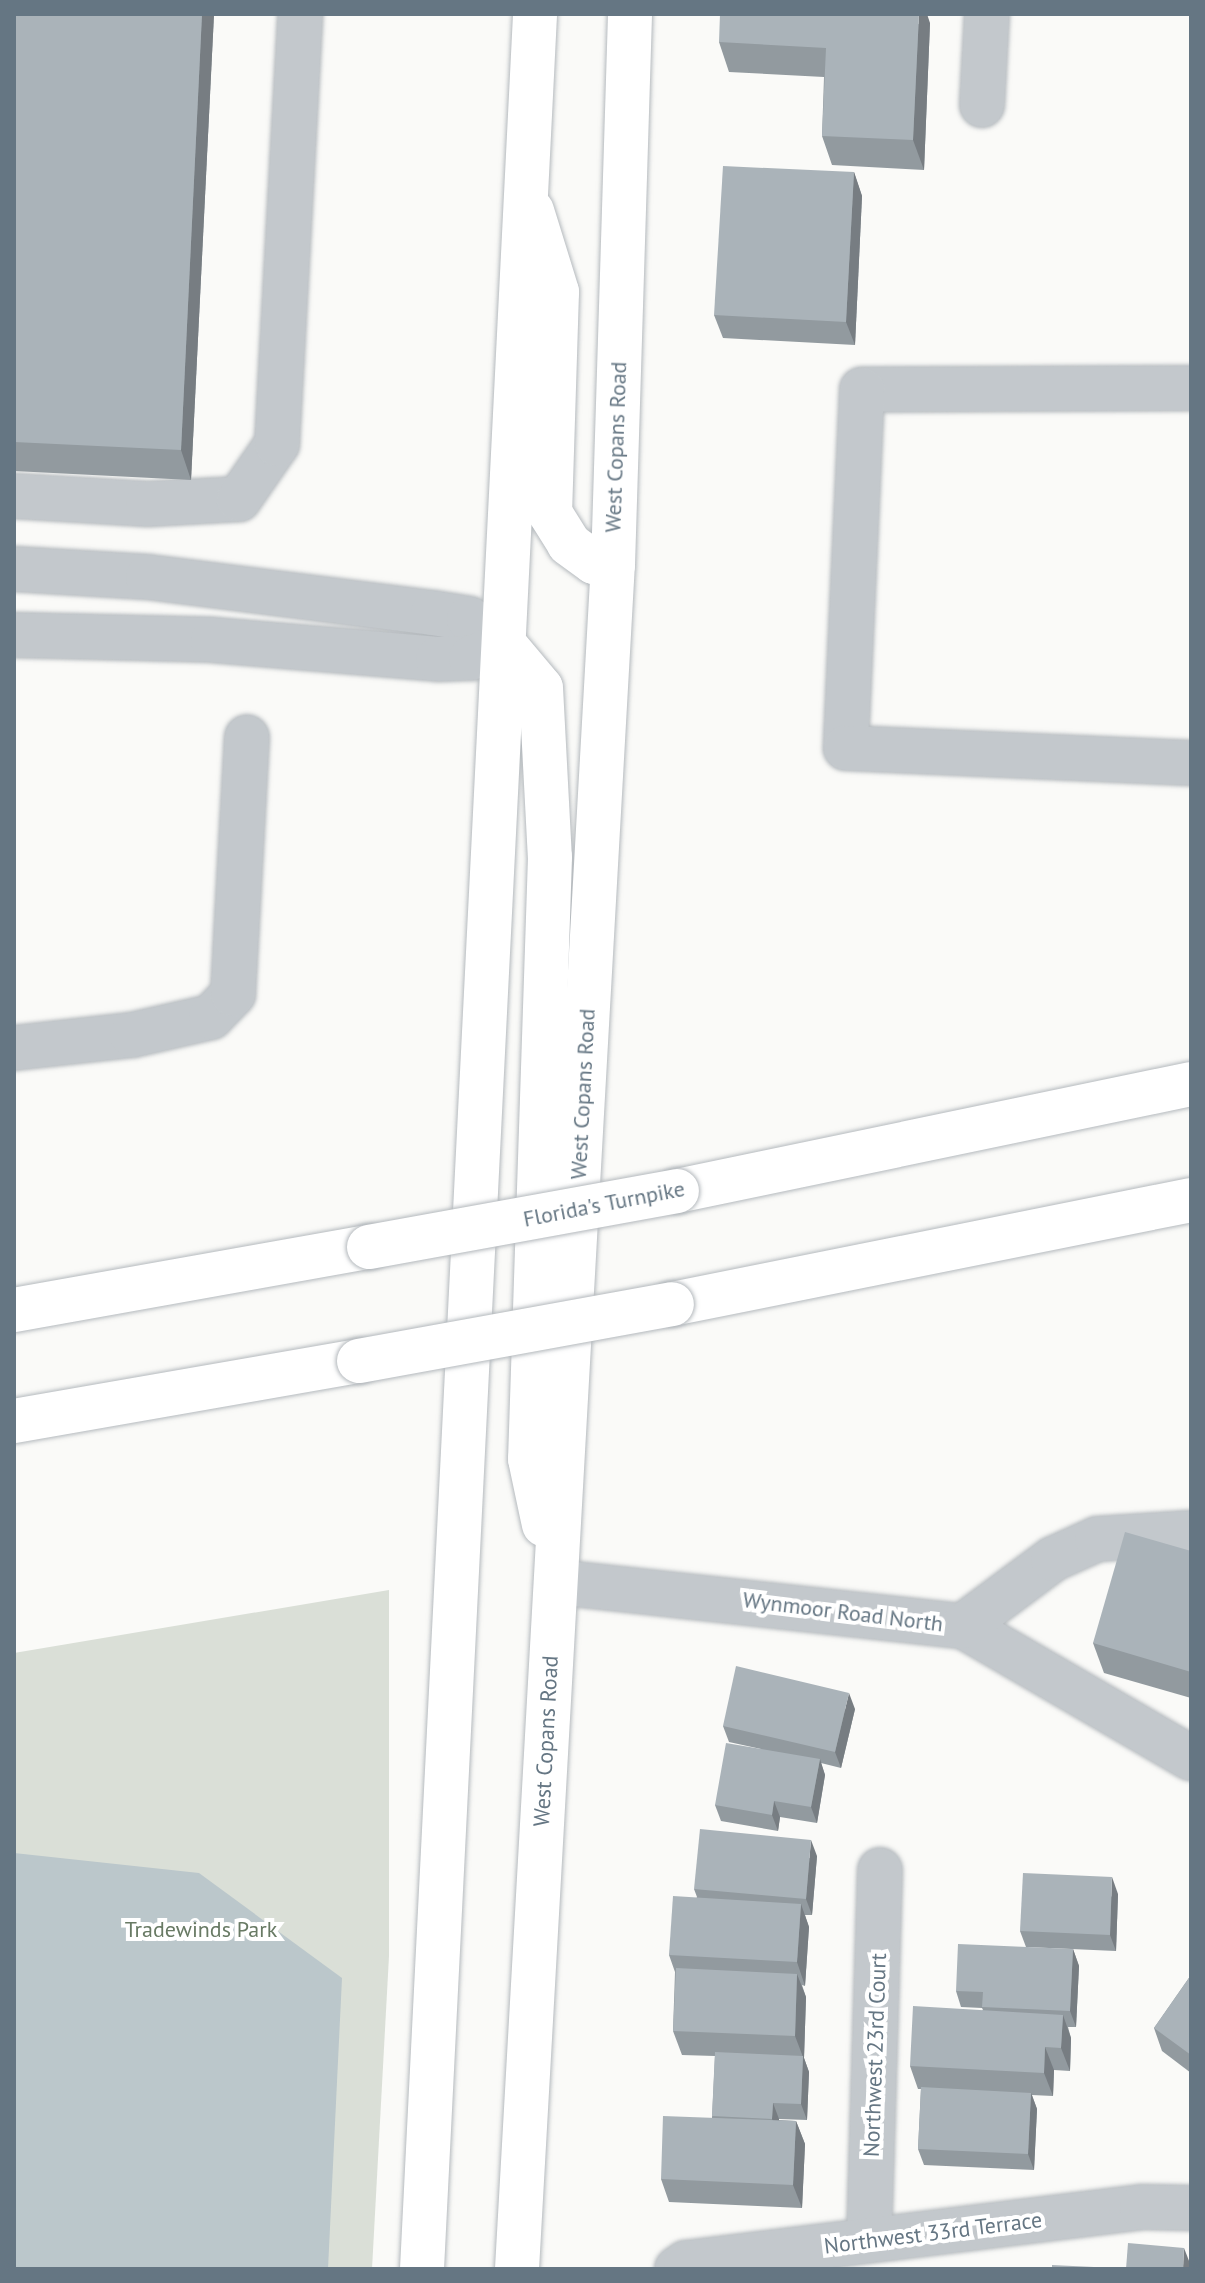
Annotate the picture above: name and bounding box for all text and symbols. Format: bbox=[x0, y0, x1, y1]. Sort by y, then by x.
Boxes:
street label: West Copans Road bbox=[600, 361, 632, 533]
street label: West Copans Road bbox=[565, 1008, 601, 1180]
street label: Florida's Turnpike bbox=[521, 1175, 687, 1233]
street label: Wynmoor Road North bbox=[741, 1587, 945, 1637]
street label: West Copans Road bbox=[528, 1655, 564, 1827]
park label: Tradewinds Park bbox=[125, 1917, 277, 1943]
street label: Northwest 23rd Court bbox=[858, 1953, 892, 2157]
street label: Northwest 33rd Terrace bbox=[822, 2206, 1044, 2260]

